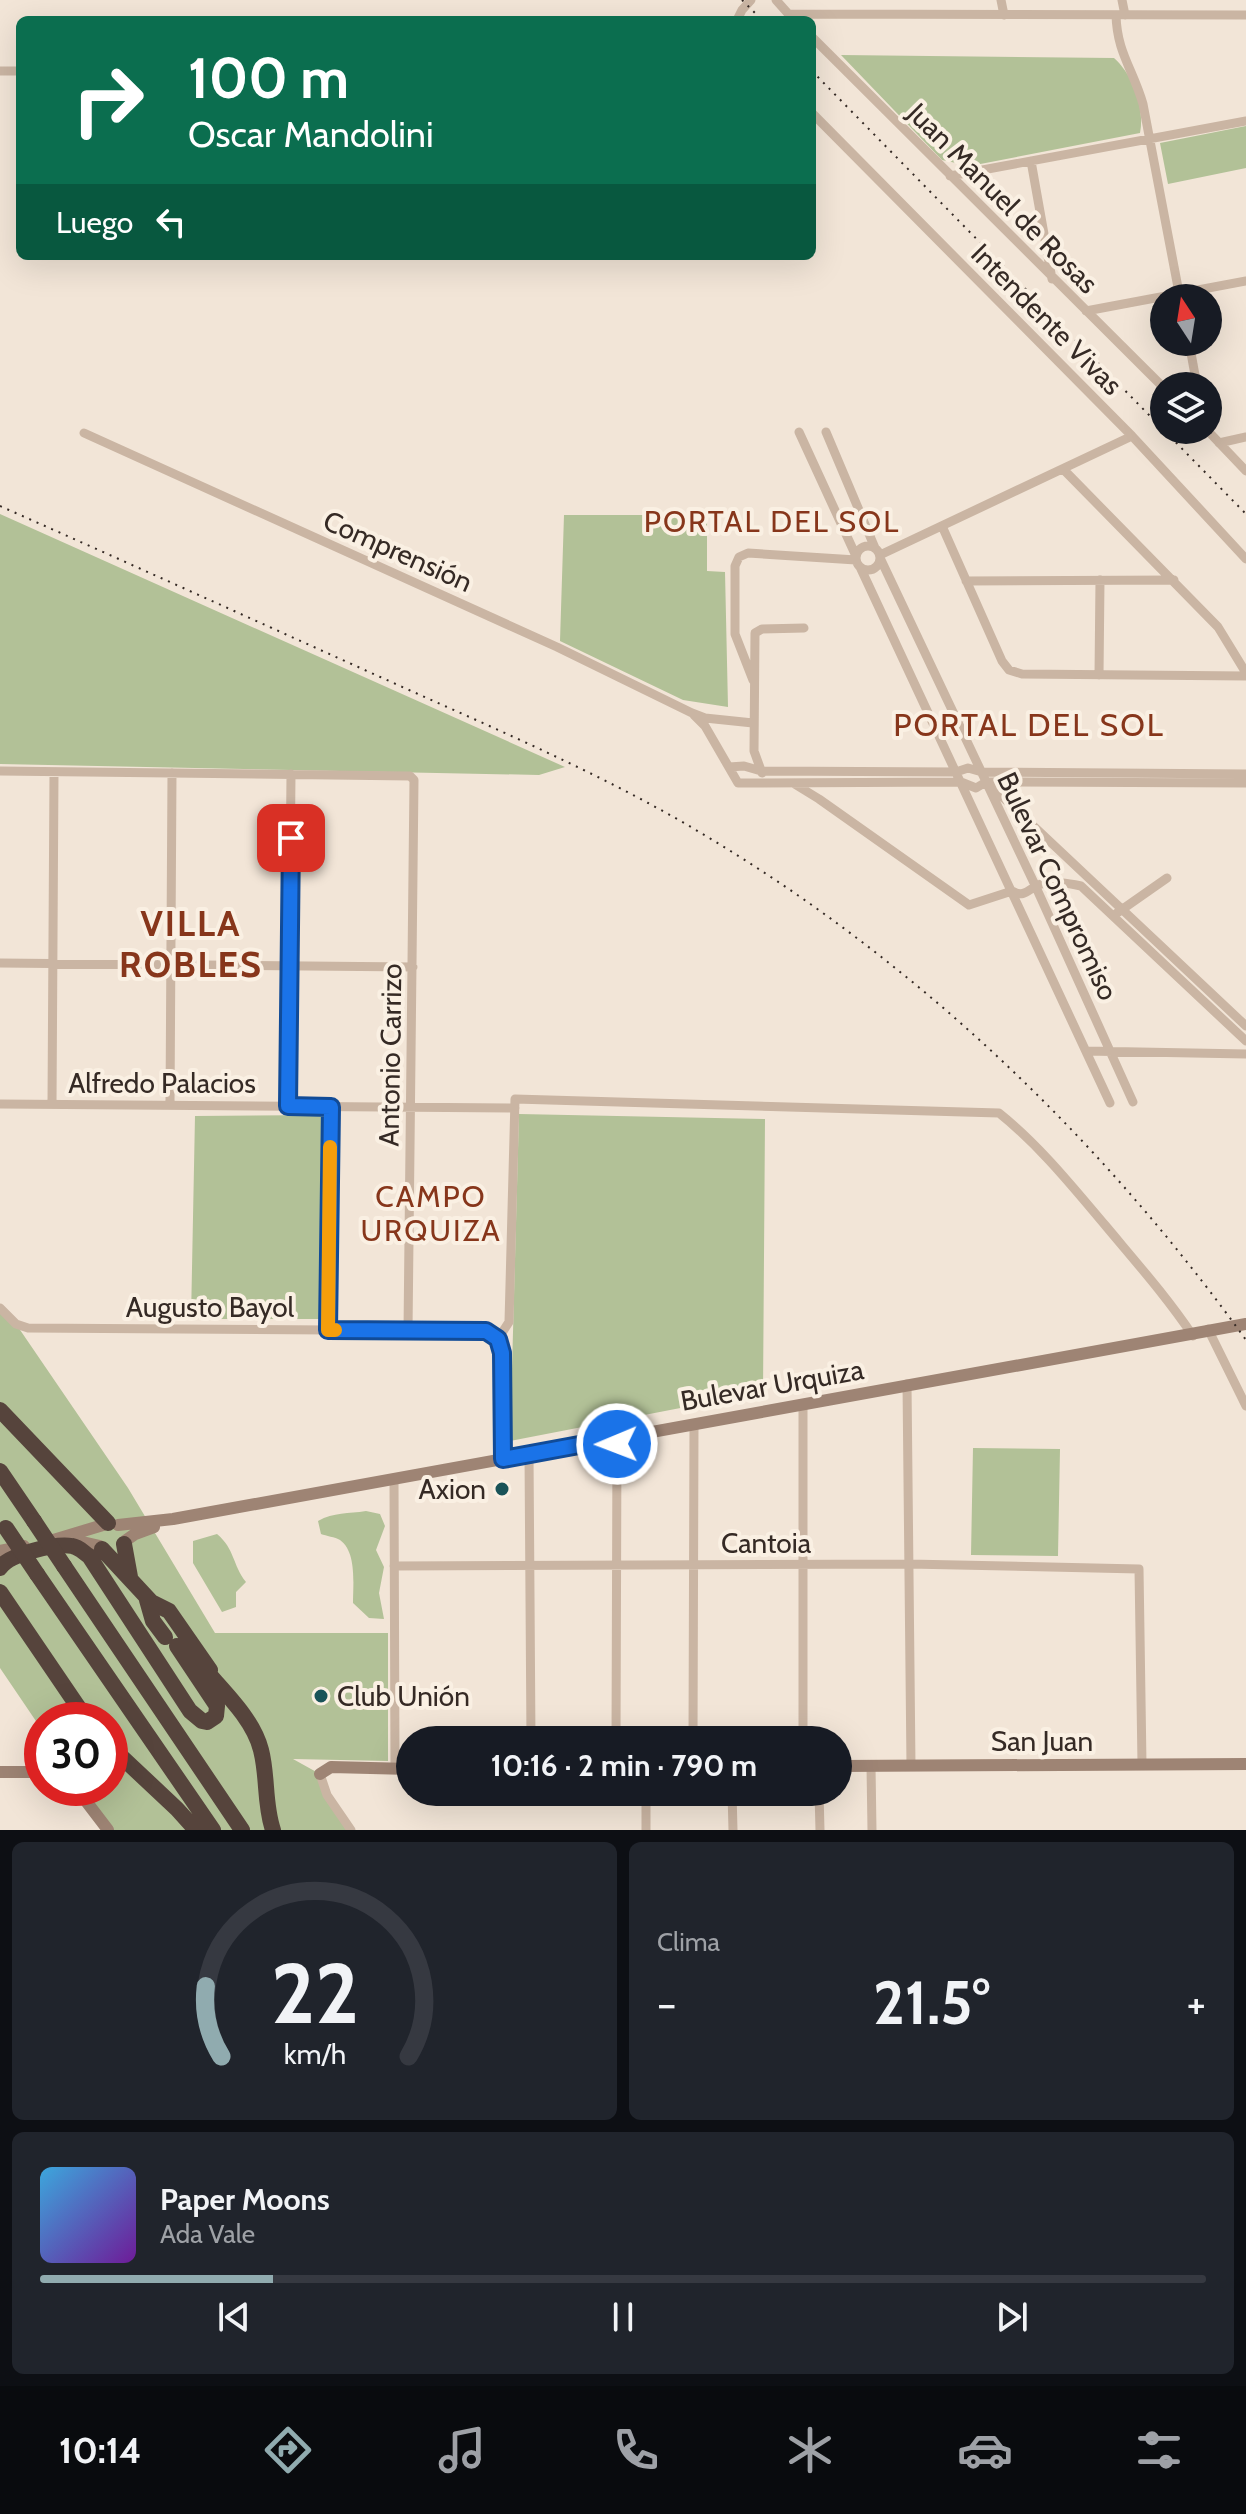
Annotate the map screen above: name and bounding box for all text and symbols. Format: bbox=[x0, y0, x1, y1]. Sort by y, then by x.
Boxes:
text: 100 m bbox=[188, 44, 349, 112]
icon: right bbox=[56, 48, 160, 152]
street label: Juan Manuel de Rosas bbox=[900, 95, 1105, 300]
text: Oscar Mandolini bbox=[188, 112, 434, 156]
icon: left bbox=[149, 200, 193, 244]
text: Luego bbox=[56, 204, 133, 241]
street label: Intendente Vivas bbox=[964, 236, 1130, 402]
north arrow bbox=[1150, 284, 1222, 356]
map controls bbox=[1150, 284, 1222, 444]
button: layers bbox=[1150, 372, 1222, 444]
street label: Comprensión bbox=[318, 503, 478, 599]
district label: PORTAL DEL SOL bbox=[644, 503, 900, 540]
district label: PORTAL DEL SOL bbox=[893, 705, 1165, 744]
street label: Bulevar Compromiso bbox=[990, 766, 1126, 1006]
pin bbox=[257, 804, 325, 872]
icon: arrive bbox=[269, 816, 313, 860]
district label: VILLA ROBLES bbox=[119, 901, 263, 986]
street label: Antonio Carrizo bbox=[371, 963, 409, 1147]
street label: Alfredo Palacios bbox=[68, 1066, 256, 1100]
district label: CAMPO URQUIZA bbox=[360, 1178, 502, 1249]
street label: Augusto Bayol bbox=[126, 1290, 295, 1324]
street label: Bulevar Urquiza bbox=[678, 1352, 867, 1418]
position arrow bbox=[575, 1402, 659, 1486]
place label: Axion bbox=[418, 1472, 486, 1506]
marker: Axion bbox=[493, 1480, 511, 1498]
street label: Cantoia bbox=[721, 1526, 812, 1560]
place label: Club Unión bbox=[337, 1679, 470, 1713]
marker: Club Unión bbox=[312, 1687, 330, 1705]
speed limit sign: 30 bbox=[24, 1702, 128, 1806]
street label: San Juan bbox=[991, 1724, 1093, 1758]
text: 10:16 · 2 min · 790 m bbox=[491, 1747, 757, 1784]
text: Clima bbox=[657, 1926, 720, 1958]
text: 22 bbox=[270, 1943, 359, 2044]
text: 21.5° bbox=[873, 1966, 990, 2039]
text: − bbox=[657, 1977, 676, 2030]
text: + bbox=[1187, 1977, 1206, 2030]
text: km/h bbox=[283, 2036, 346, 2071]
text: Paper Moons bbox=[160, 2181, 330, 2218]
text: Ada Vale bbox=[160, 2218, 255, 2250]
icon: previous bbox=[212, 2295, 256, 2339]
icon: pause bbox=[601, 2295, 645, 2339]
icon: next bbox=[990, 2295, 1034, 2339]
icon: directions bbox=[260, 2422, 316, 2478]
icon: music bbox=[434, 2422, 490, 2478]
icon: phone bbox=[608, 2422, 664, 2478]
icon: climate bbox=[782, 2422, 838, 2478]
icon: car bbox=[957, 2422, 1013, 2478]
icon: filters bbox=[1131, 2422, 1187, 2478]
text: 10:14 bbox=[59, 2428, 141, 2472]

